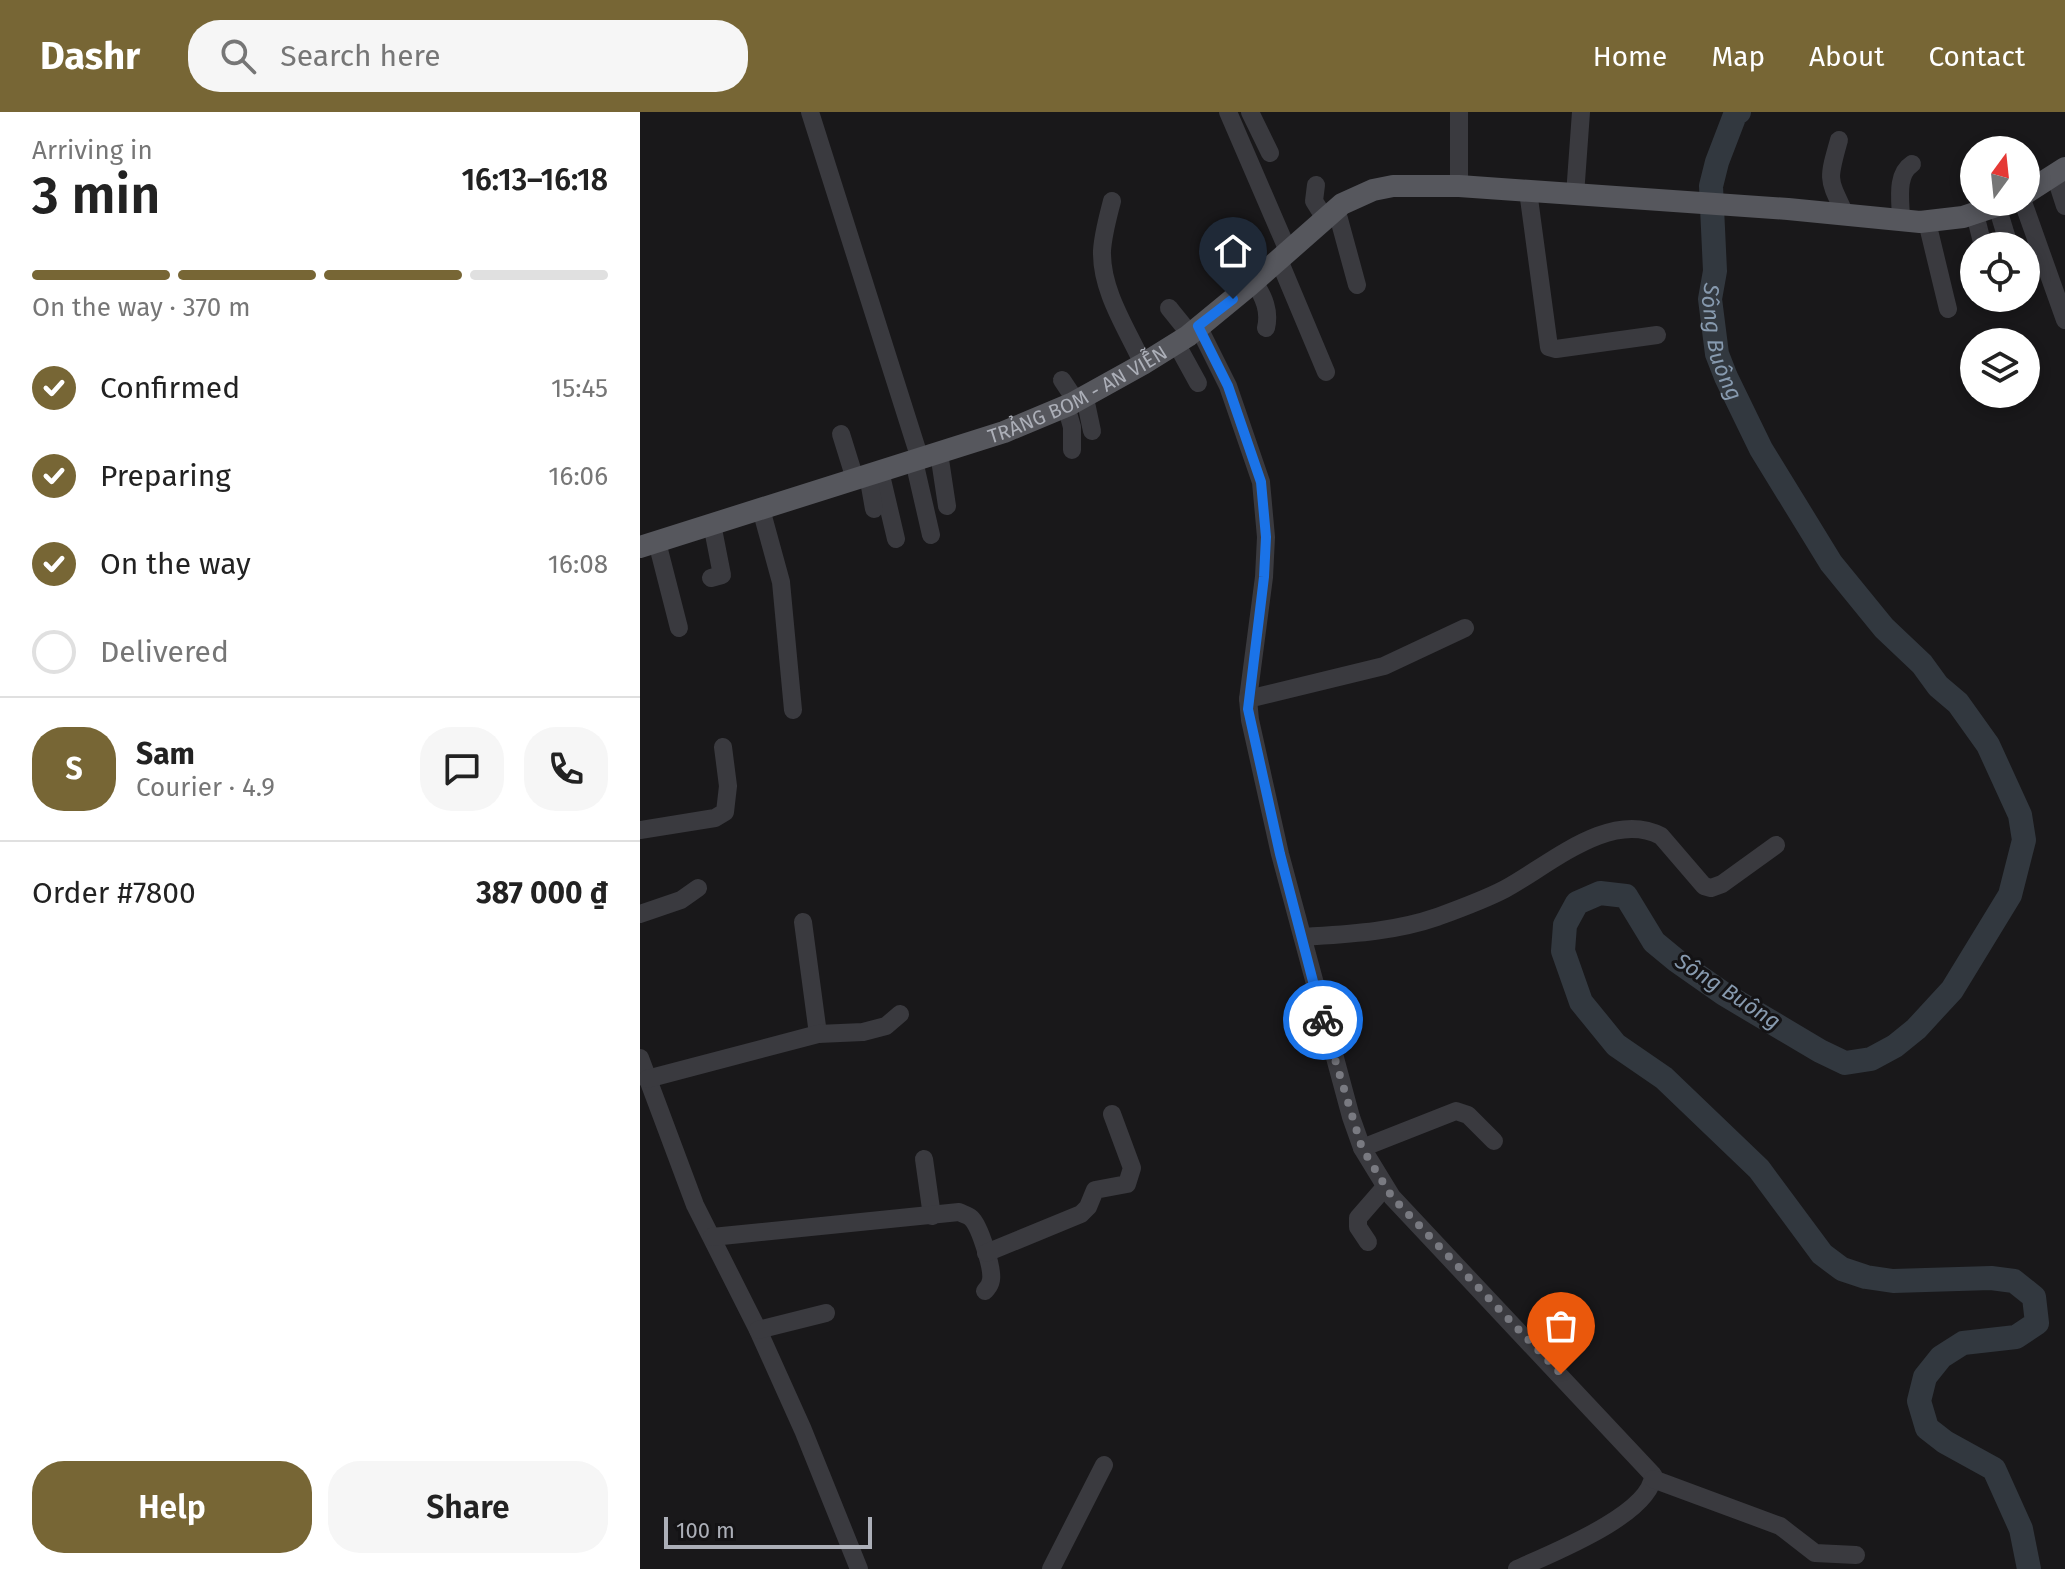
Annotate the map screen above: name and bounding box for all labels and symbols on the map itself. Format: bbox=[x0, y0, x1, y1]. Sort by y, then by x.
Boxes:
north arrow bbox=[1960, 136, 2040, 216]
pin bbox=[1199, 217, 1267, 299]
water label: Sông Buông bbox=[1696, 280, 1749, 405]
street label: TRẢNG BOM - AN VIỄN bbox=[985, 340, 1171, 448]
water label: Sông Buông bbox=[1670, 946, 1786, 1035]
courier bbox=[1283, 980, 1363, 1060]
pin bbox=[1527, 1292, 1595, 1374]
scale bar bbox=[664, 1513, 872, 1549]

